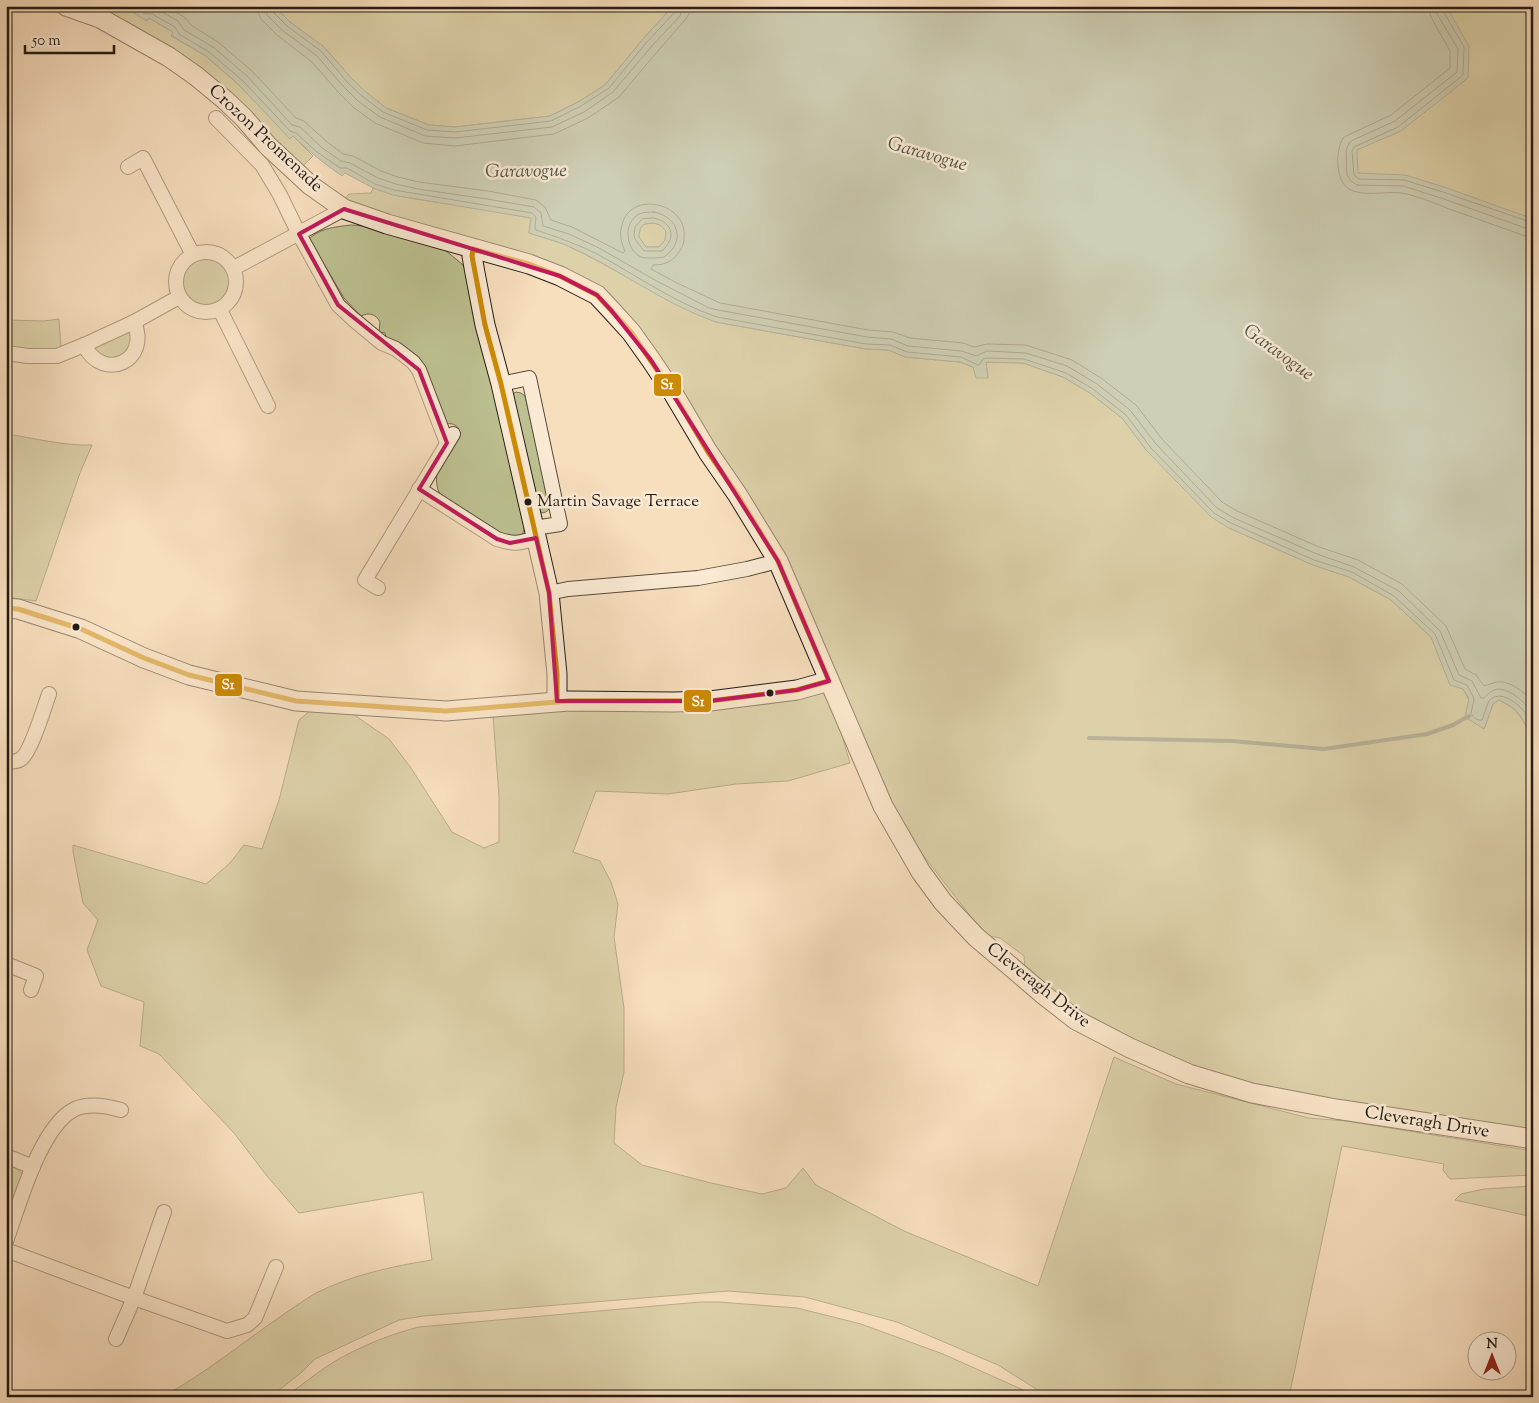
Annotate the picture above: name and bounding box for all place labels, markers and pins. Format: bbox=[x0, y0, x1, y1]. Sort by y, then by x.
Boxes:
place label: Martin Savage Terrace bbox=[537, 490, 699, 514]
marker: Martin Savage Terrace bbox=[523, 497, 533, 507]
unlabelled marker bbox=[71, 622, 81, 632]
unlabelled marker bbox=[765, 688, 775, 698]

